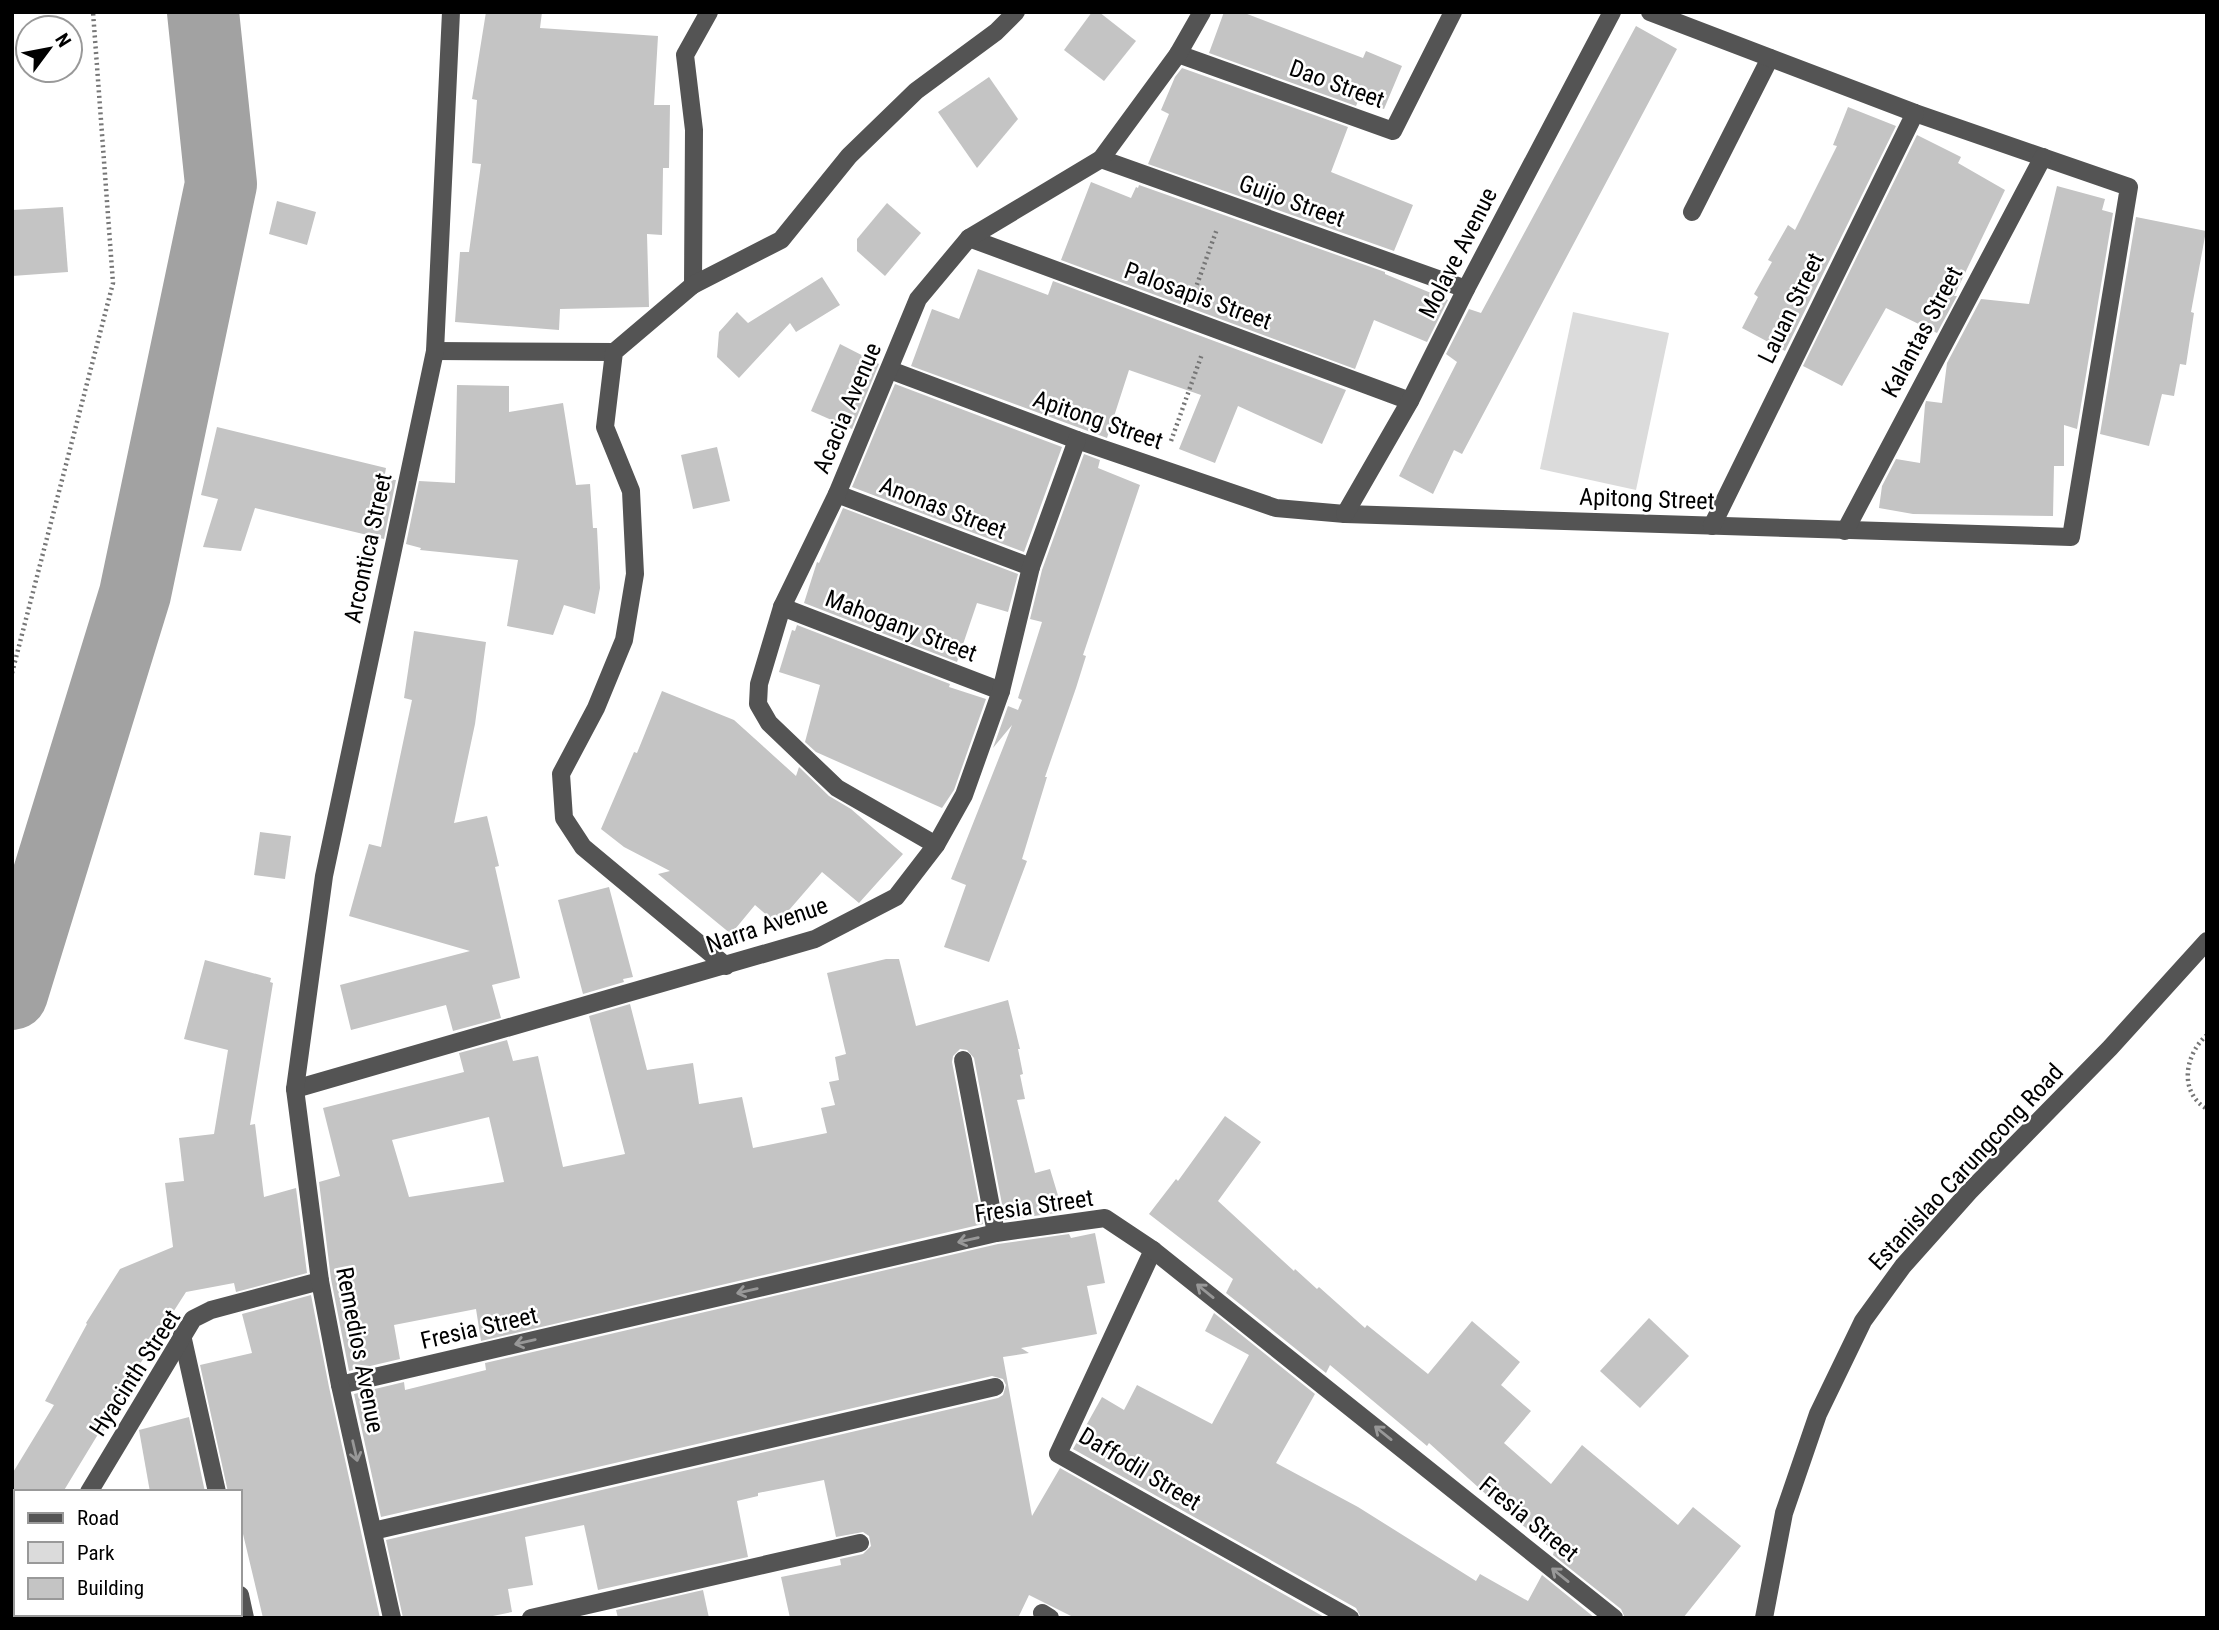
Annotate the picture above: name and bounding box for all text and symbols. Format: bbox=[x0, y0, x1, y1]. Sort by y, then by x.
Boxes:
north arrow bbox=[14, 14, 84, 84]
text: N bbox=[50, 29, 76, 51]
street label: Dao Street bbox=[1286, 54, 1388, 114]
street label: Guijo Street bbox=[1235, 169, 1349, 233]
street label: Molave Avenue bbox=[1413, 183, 1503, 323]
street label: Lauan Street bbox=[1752, 248, 1830, 368]
street label: Palosapis Street bbox=[1121, 256, 1275, 336]
street label: Kalantas Street bbox=[1876, 262, 1968, 402]
street label: Acacia Avenue bbox=[807, 338, 887, 478]
street label: Apitong Street bbox=[1029, 385, 1167, 455]
street label: Arcontica Street bbox=[338, 470, 398, 626]
street label: Anonas Street bbox=[876, 471, 1010, 545]
street label: Apitong Street bbox=[1579, 483, 1715, 515]
street label: Mahogany Street bbox=[821, 584, 981, 668]
street label: Narra Avenue bbox=[703, 891, 831, 959]
street label: Estanislao Carungcong Road bbox=[1863, 1058, 2069, 1276]
street label: Fresia Street bbox=[973, 1184, 1095, 1228]
one-way arrow bbox=[957, 1233, 980, 1247]
street label: Remedios Avenue bbox=[330, 1265, 390, 1435]
one-way arrow bbox=[1196, 1284, 1214, 1299]
one-way arrow bbox=[736, 1285, 759, 1298]
street label: Fresia Street bbox=[418, 1301, 540, 1355]
street label: Hyacinth Street bbox=[84, 1305, 186, 1441]
one-way arrow bbox=[514, 1336, 537, 1349]
street label: Daffodil Street bbox=[1074, 1422, 1206, 1516]
one-way arrow bbox=[1374, 1426, 1392, 1441]
one-way arrow bbox=[349, 1440, 362, 1462]
street label: Fresia Street bbox=[1474, 1471, 1584, 1567]
legend bbox=[14, 1490, 242, 1616]
text: Road bbox=[77, 1506, 119, 1530]
text: Park bbox=[77, 1541, 115, 1565]
one-way arrow bbox=[1552, 1568, 1570, 1583]
text: Building bbox=[77, 1576, 144, 1600]

